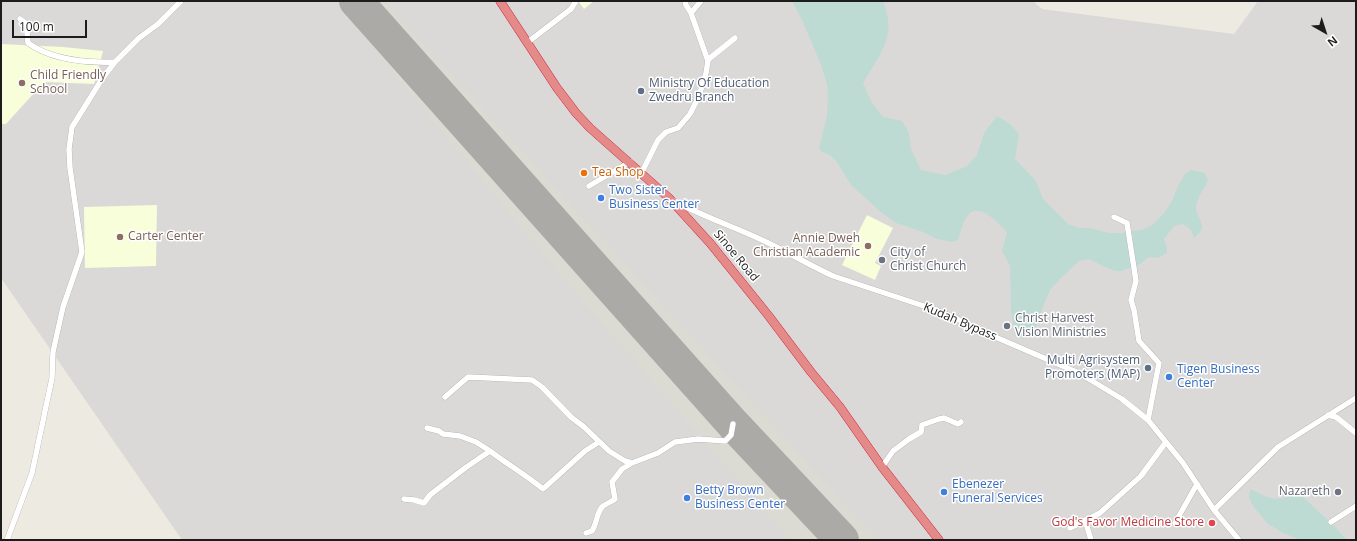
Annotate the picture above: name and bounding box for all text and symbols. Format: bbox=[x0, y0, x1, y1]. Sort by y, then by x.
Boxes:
scale bar bbox=[14, 12, 89, 38]
north arrow bbox=[1305, 12, 1345, 52]
text: 100 m bbox=[19, 18, 54, 35]
text: N bbox=[1325, 33, 1341, 50]
place label: Child Friendly School bbox=[30, 69, 106, 97]
place label: Ministry Of Education Zwedru Branch bbox=[649, 77, 769, 105]
marker: Child Friendly School bbox=[17, 78, 27, 88]
marker: Ministry Of Education Zwedru Branch bbox=[636, 86, 646, 96]
place label: Tea Shop bbox=[592, 166, 644, 180]
marker: Tea Shop bbox=[579, 168, 589, 178]
place label: Two Sister Business Center bbox=[609, 184, 699, 212]
marker: Two Sister Business Center bbox=[596, 193, 606, 203]
street label: Sinoe Road bbox=[710, 227, 762, 285]
place label: Carter Center bbox=[128, 230, 204, 244]
marker: Carter Center bbox=[115, 232, 125, 242]
place label: Annie Dweh Christian Academic bbox=[753, 232, 860, 260]
marker: Annie Dweh Christian Academic bbox=[863, 241, 873, 251]
place label: City of Christ Church bbox=[890, 246, 966, 274]
marker: City of Christ Church bbox=[877, 255, 887, 265]
street label: Kudah Bypass bbox=[921, 300, 999, 344]
place label: Christ Harvest Vision Ministries bbox=[1015, 312, 1106, 340]
marker: Christ Harvest Vision Ministries bbox=[1002, 321, 1012, 331]
place label: Multi Agrisystem Promoters (MAP) bbox=[1045, 354, 1140, 382]
marker: Multi Agrisystem Promoters (MAP) bbox=[1143, 363, 1153, 373]
place label: Tigen Business Center bbox=[1177, 363, 1260, 391]
marker: Tigen Business Center bbox=[1164, 372, 1174, 382]
place label: Ebenezer Funeral Services bbox=[952, 478, 1043, 506]
place label: Betty Brown Business Center bbox=[695, 484, 785, 512]
place label: Nazareth bbox=[1279, 485, 1330, 499]
marker: Ebenezer Funeral Services bbox=[939, 487, 949, 497]
marker: Nazareth bbox=[1333, 487, 1343, 497]
marker: Betty Brown Business Center bbox=[682, 493, 692, 503]
place label: God's Favor Medicine Store bbox=[1052, 516, 1204, 530]
marker: God's Favor Medicine Store bbox=[1207, 518, 1217, 528]

